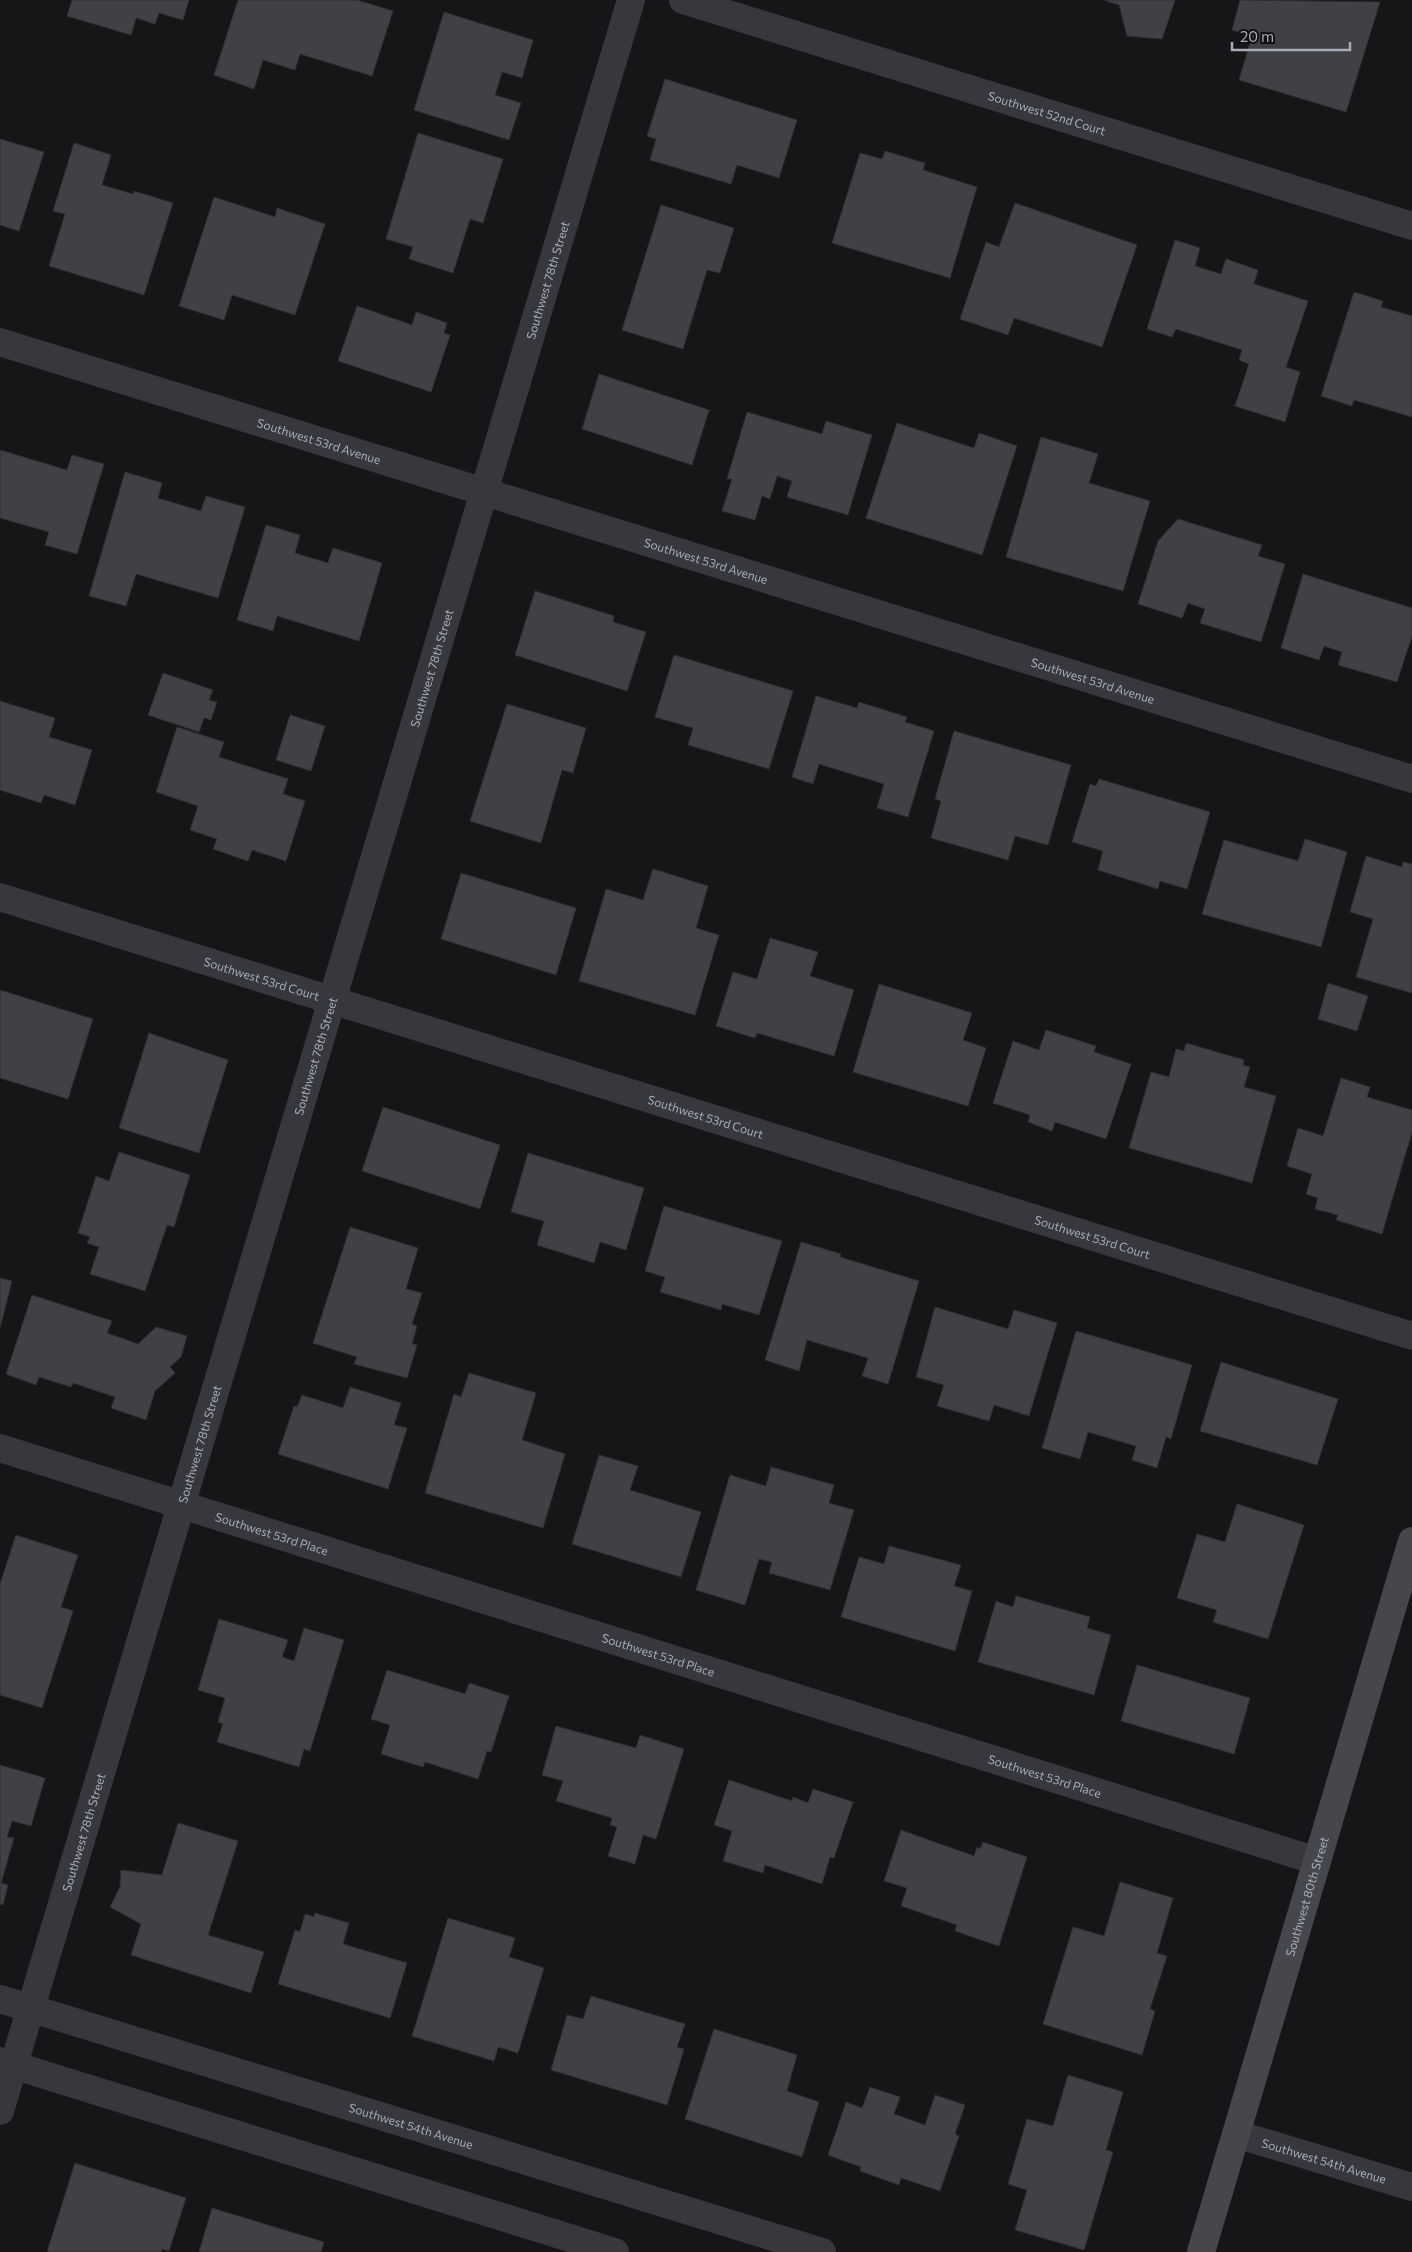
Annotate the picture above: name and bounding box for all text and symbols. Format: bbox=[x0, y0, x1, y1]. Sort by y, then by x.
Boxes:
scale bar bbox=[1232, 20, 1350, 52]
text: 20 m bbox=[1240, 27, 1274, 45]
street label: Southwest 52nd Court bbox=[986, 88, 1108, 138]
street label: Southwest 78th Street bbox=[523, 219, 572, 341]
street label: Southwest 53rd Avenue bbox=[256, 415, 383, 466]
street label: Southwest 53rd Avenue bbox=[642, 535, 769, 586]
street label: Southwest 78th Street bbox=[407, 607, 456, 729]
street label: Southwest 53rd Avenue bbox=[1029, 655, 1156, 706]
street label: Southwest 53rd Court bbox=[202, 954, 321, 1003]
street label: Southwest 78th Street bbox=[291, 995, 340, 1117]
street label: Southwest 53rd Court bbox=[646, 1092, 765, 1141]
street label: Southwest 53rd Court bbox=[1033, 1212, 1152, 1261]
street label: Southwest 78th Street bbox=[175, 1383, 224, 1505]
street label: Southwest 53rd Place bbox=[214, 1509, 330, 1558]
street label: Southwest 53rd Place bbox=[600, 1630, 717, 1679]
street label: Southwest 53rd Place bbox=[987, 1751, 1103, 1800]
street label: Southwest 78th Street bbox=[59, 1771, 108, 1893]
street label: Southwest 80th Street bbox=[1282, 1835, 1331, 1958]
street label: Southwest 54th Avenue bbox=[347, 2100, 475, 2151]
street label: Southwest 54th Avenue bbox=[1260, 2135, 1388, 2186]

